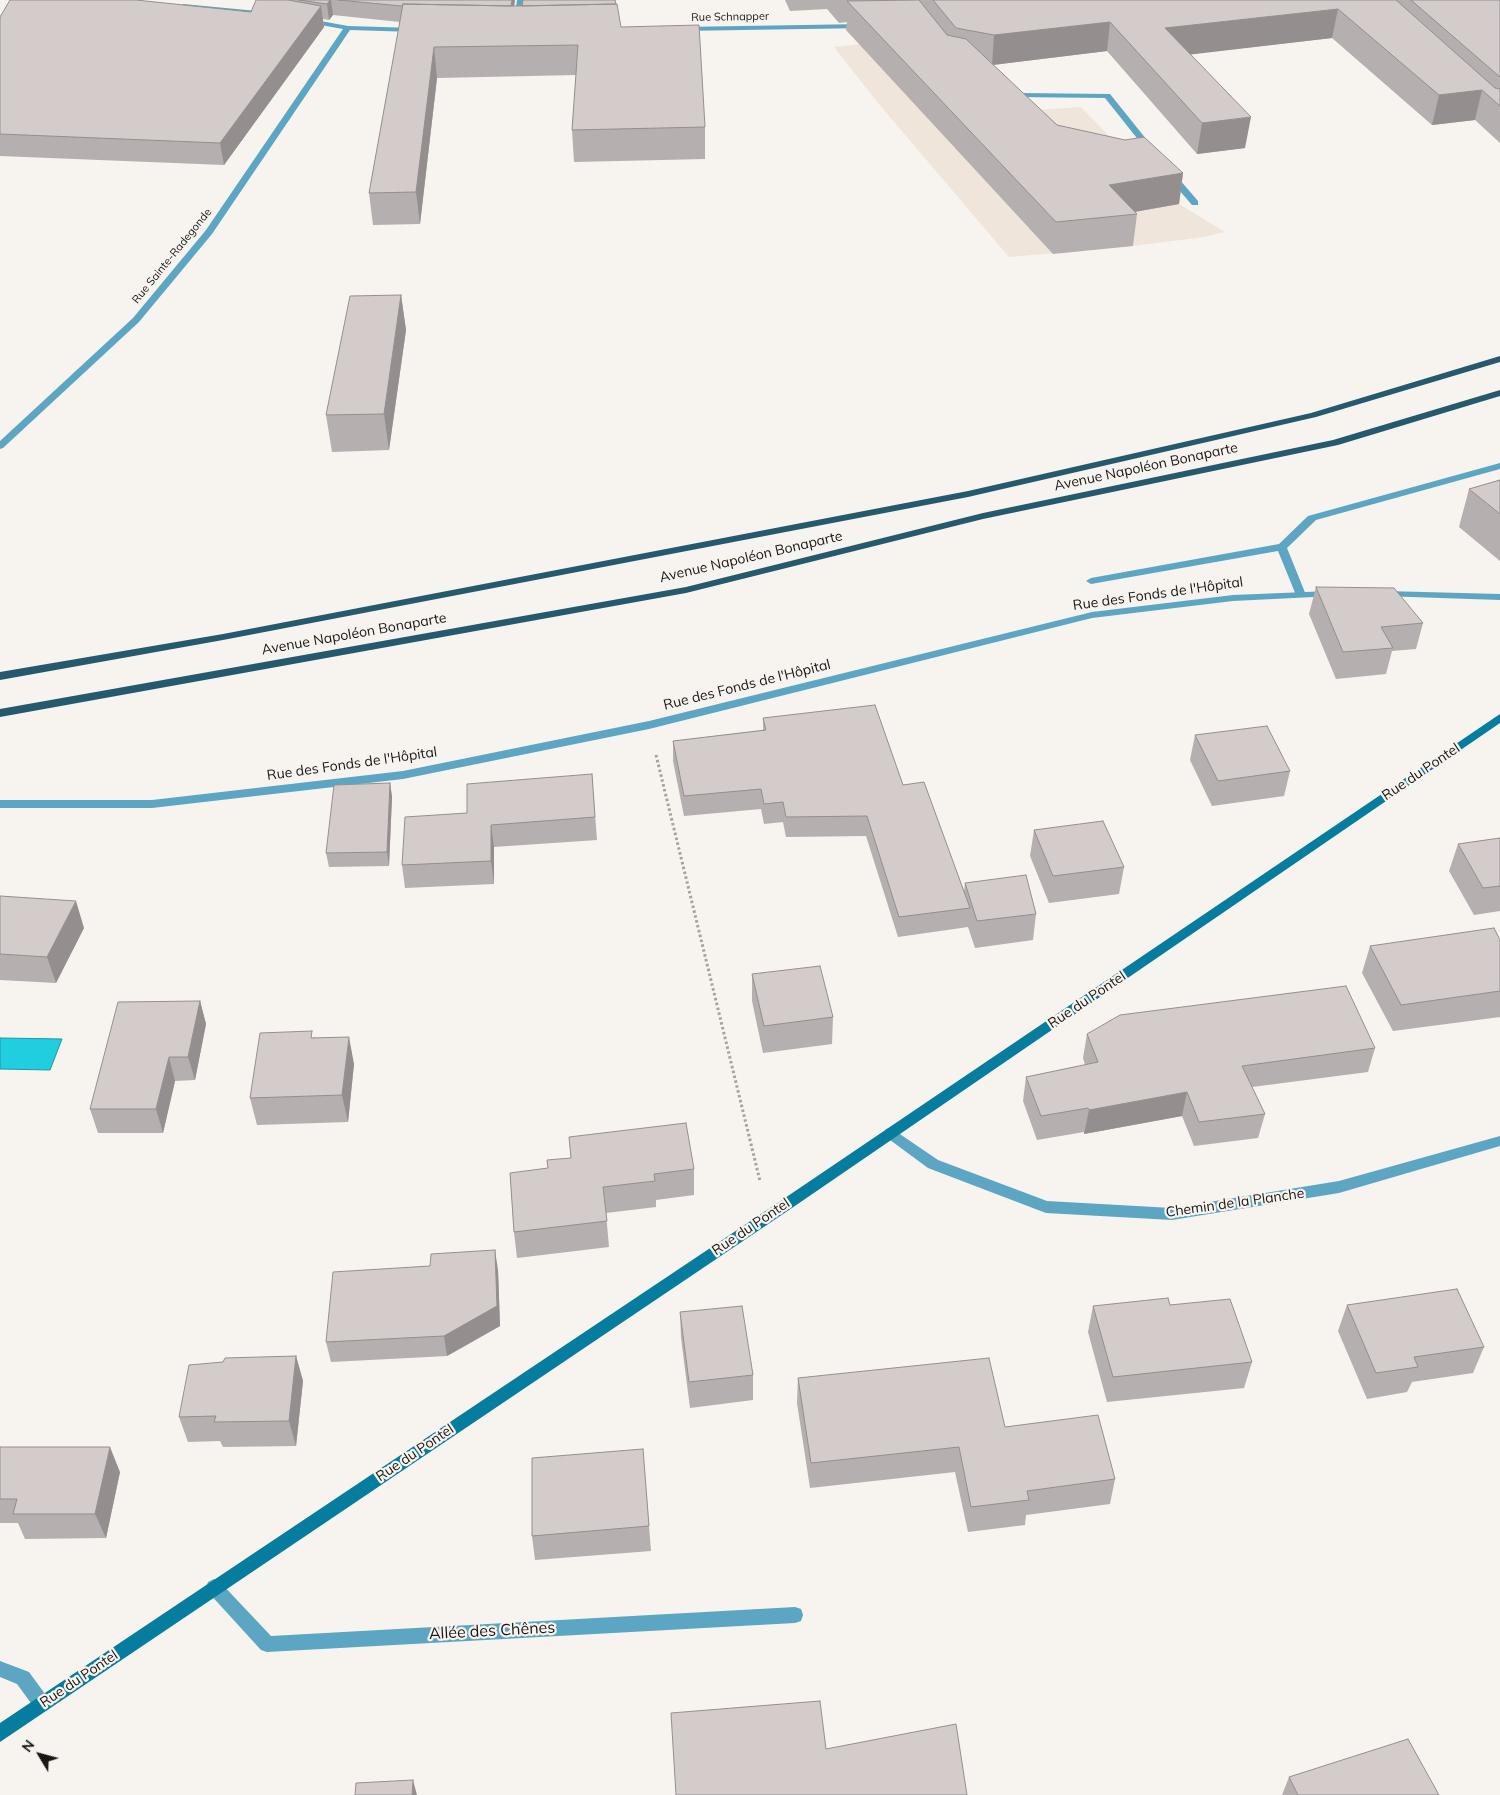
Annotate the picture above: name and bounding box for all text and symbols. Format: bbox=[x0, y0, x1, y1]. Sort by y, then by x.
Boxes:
street label: Rue Schnapper bbox=[691, 10, 769, 24]
street label: Rue Sainte-Radegonde bbox=[130, 206, 214, 306]
street label: Avenue Napoléon Bonaparte bbox=[1053, 439, 1239, 495]
street label: Avenue Napoléon Bonaparte bbox=[658, 528, 844, 586]
street label: Rue des Fonds de l'Hôpital bbox=[1072, 574, 1244, 614]
street label: Avenue Napoléon Bonaparte bbox=[260, 609, 448, 659]
street label: Rue des Fonds de l'Hôpital bbox=[662, 656, 832, 714]
street label: Rue du Pontel bbox=[1379, 740, 1463, 804]
street label: Rue des Fonds de l'Hôpital bbox=[266, 744, 438, 784]
street label: Rue du Pontel bbox=[1045, 968, 1129, 1032]
street label: Chemin de la Planche bbox=[1165, 1185, 1305, 1221]
street label: Rue du Pontel bbox=[709, 1195, 793, 1259]
street label: Rue du Pontel bbox=[373, 1421, 457, 1485]
street label: Allée des Chênes bbox=[428, 1618, 556, 1644]
street label: Rue du Pontel bbox=[37, 1647, 121, 1711]
north arrow bbox=[15, 1730, 65, 1780]
text: N bbox=[18, 1736, 38, 1756]

